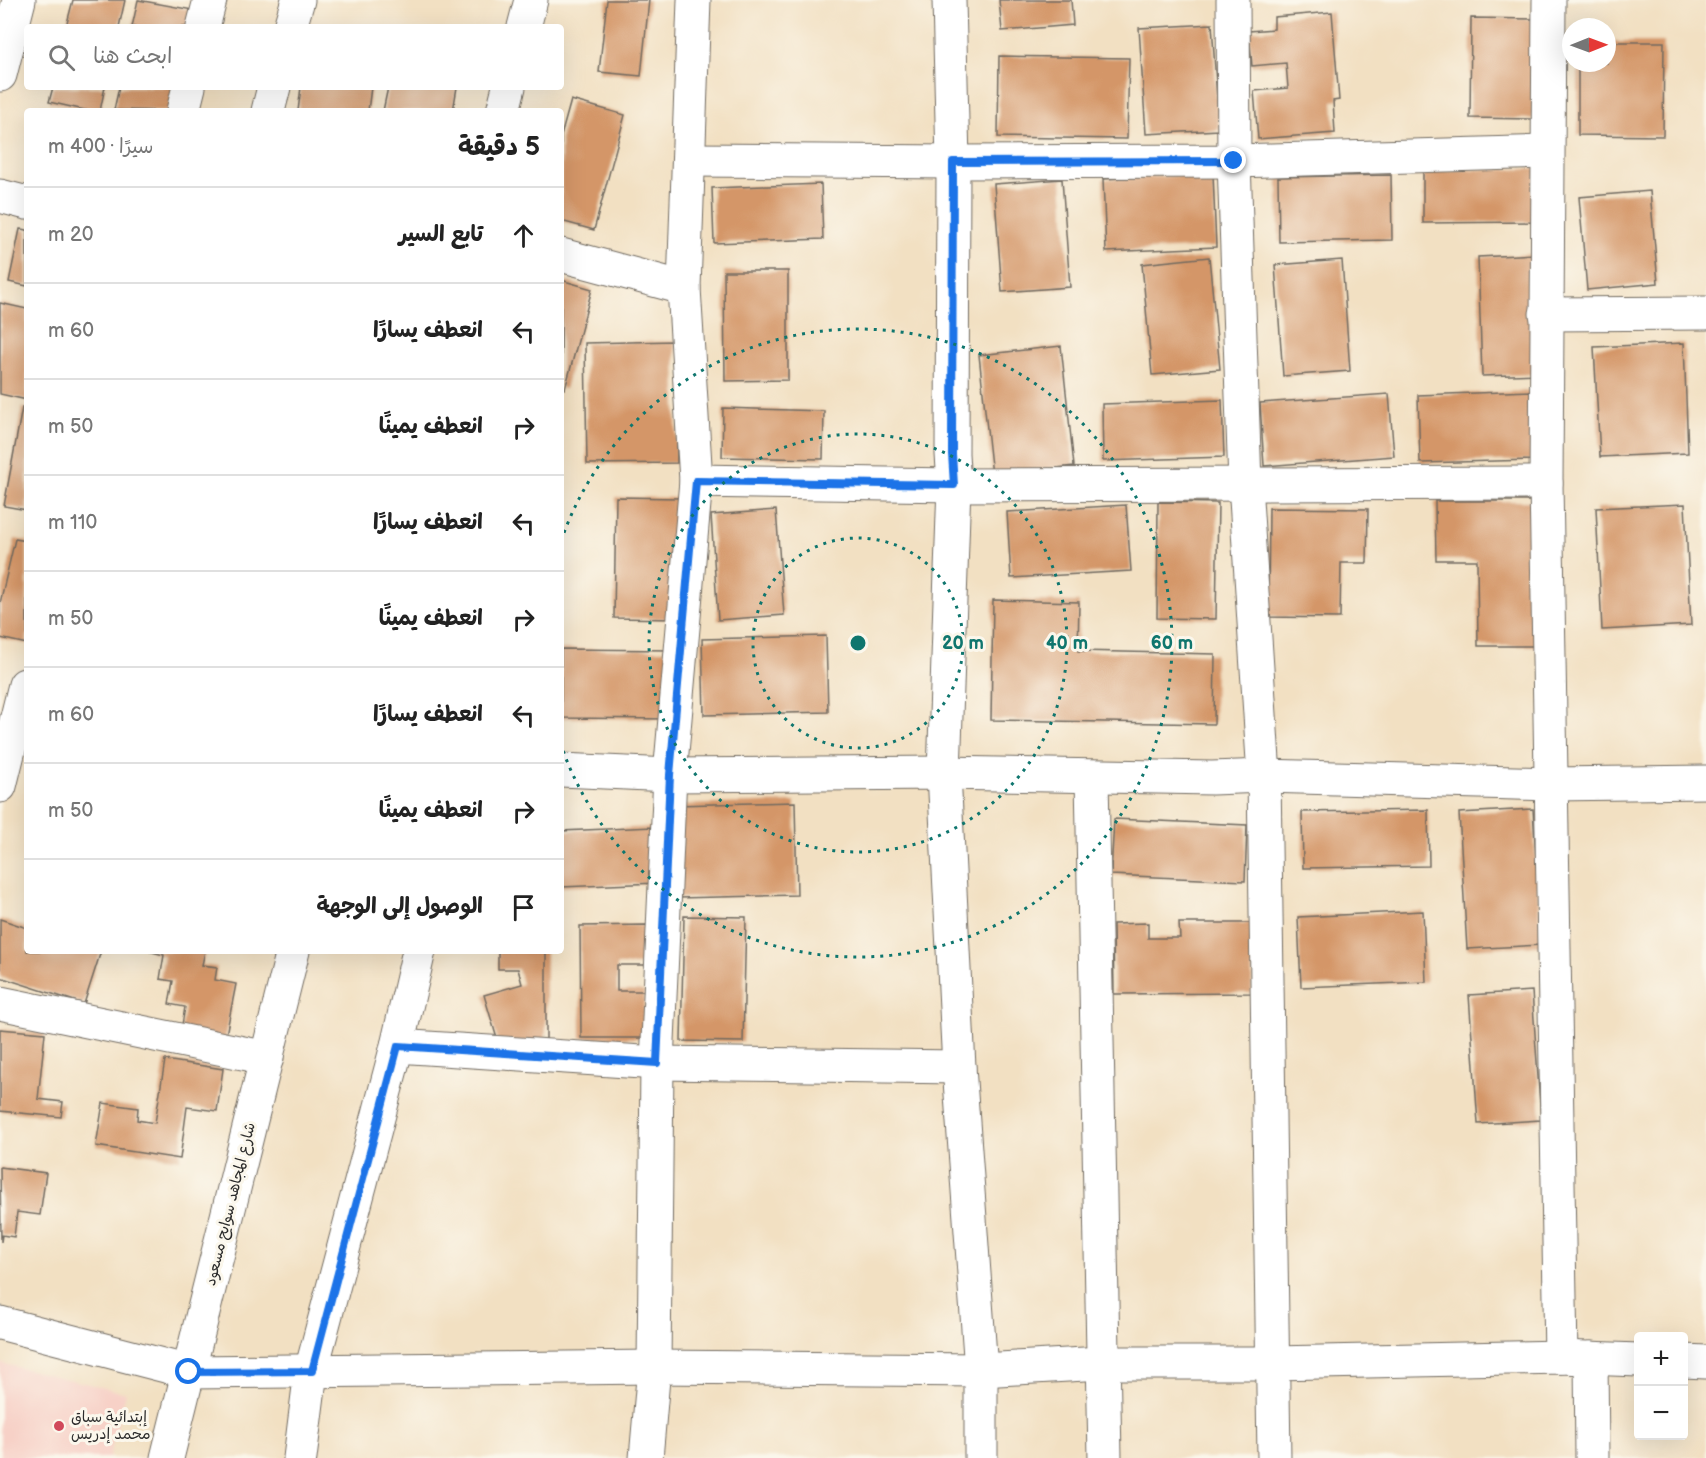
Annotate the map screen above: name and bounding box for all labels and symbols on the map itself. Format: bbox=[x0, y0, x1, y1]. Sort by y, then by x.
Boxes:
north arrow bbox=[1562, 18, 1616, 72]
route end bbox=[1220, 147, 1246, 173]
centre of rings bbox=[848, 633, 868, 653]
text: 20 m bbox=[942, 633, 984, 654]
text: 40 m bbox=[1046, 633, 1088, 654]
text: 60 m bbox=[1151, 633, 1193, 654]
street label: شارع المجاهد سوايح مسعود bbox=[201, 1121, 260, 1288]
route start bbox=[175, 1358, 201, 1384]
place label: إبتدائية سباق محمد إدريس bbox=[71, 1408, 150, 1444]
marker: إبتدائية سباق محمد إدريس bbox=[52, 1419, 66, 1433]

